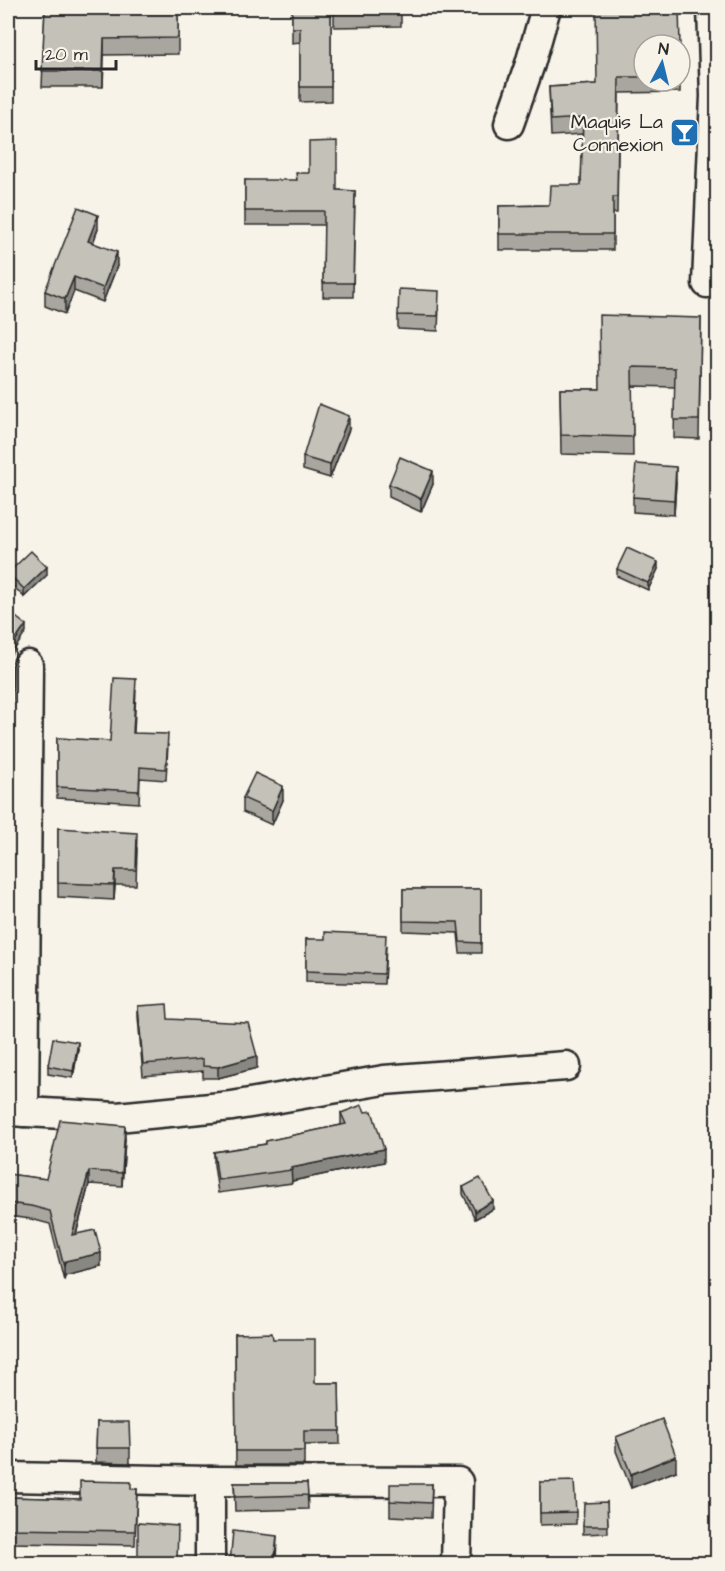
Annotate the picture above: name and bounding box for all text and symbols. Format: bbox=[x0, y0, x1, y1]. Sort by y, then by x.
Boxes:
scale bar bbox=[36, 33, 116, 71]
north arrow bbox=[632, 33, 692, 93]
text: N bbox=[657, 38, 670, 61]
text: 20 m bbox=[45, 42, 88, 67]
place label: Maquis La Connexion bbox=[571, 108, 663, 159]
bar icon: Maquis La Connexion bbox=[668, 117, 700, 149]

